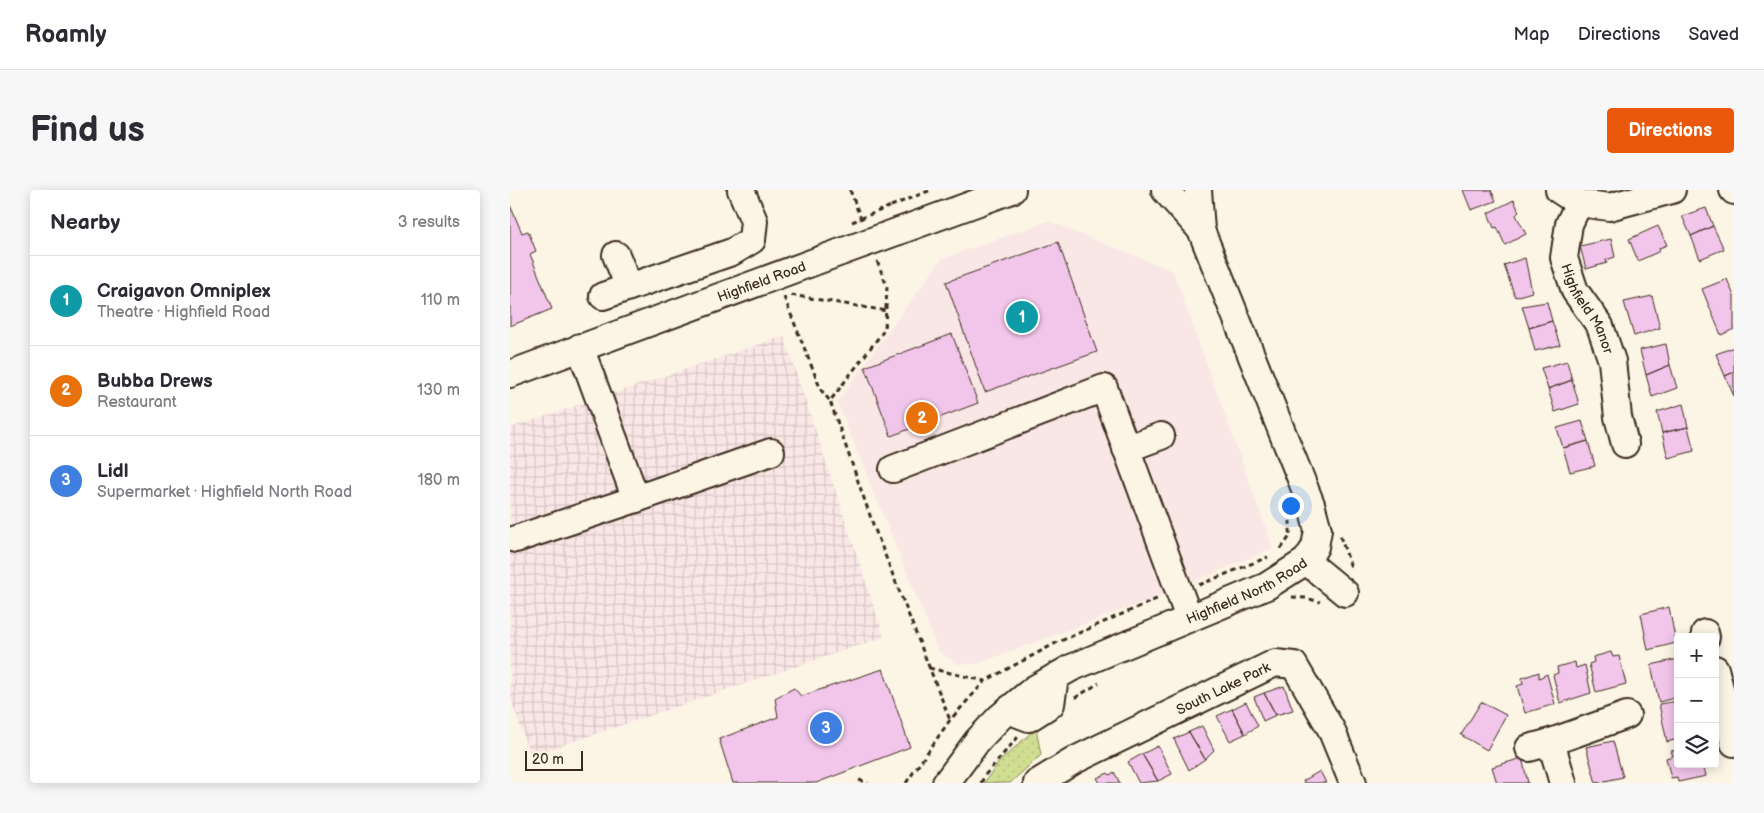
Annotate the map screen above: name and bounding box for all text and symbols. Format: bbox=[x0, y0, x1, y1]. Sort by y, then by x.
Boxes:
text: Roamly bbox=[25, 20, 106, 49]
text: Map bbox=[1514, 24, 1550, 45]
text: Directions bbox=[1578, 24, 1660, 45]
text: Saved bbox=[1688, 24, 1739, 45]
button: Directions bbox=[1607, 108, 1734, 153]
text: Find us bbox=[30, 109, 145, 152]
text: Nearby bbox=[50, 210, 120, 235]
text: 3 results bbox=[398, 213, 460, 232]
street label: Highfield Road bbox=[715, 257, 808, 305]
street label: Highfield Manor bbox=[1558, 261, 1618, 357]
text: Craigavon Omniplex bbox=[97, 280, 270, 303]
text: 1 bbox=[63, 291, 69, 310]
text: 110 m bbox=[421, 291, 460, 310]
pin: 1 bbox=[1006, 298, 1038, 336]
text: Theatre · Highfield Road bbox=[97, 303, 270, 322]
text: Bubba Drews bbox=[97, 370, 213, 393]
text: 2 bbox=[61, 381, 71, 400]
text: 130 m bbox=[417, 381, 460, 400]
text: Restaurant bbox=[97, 393, 177, 412]
pin: 2 bbox=[906, 399, 938, 437]
text: Lidl bbox=[97, 460, 128, 483]
text: 3 bbox=[61, 471, 71, 490]
text: 180 m bbox=[418, 471, 460, 490]
text: Supermarket · Highfield North Road bbox=[97, 483, 352, 502]
your location bbox=[1278, 493, 1304, 519]
street label: Highfield North Road bbox=[1184, 554, 1310, 627]
map controls bbox=[1674, 633, 1719, 768]
button: + bbox=[1674, 633, 1719, 678]
street label: South Lake Park bbox=[1173, 658, 1273, 718]
button: − bbox=[1674, 678, 1719, 723]
pin: 3 bbox=[810, 709, 842, 747]
button: layers bbox=[1674, 723, 1719, 768]
scale bar bbox=[525, 748, 582, 771]
text: 20 m bbox=[532, 751, 564, 768]

